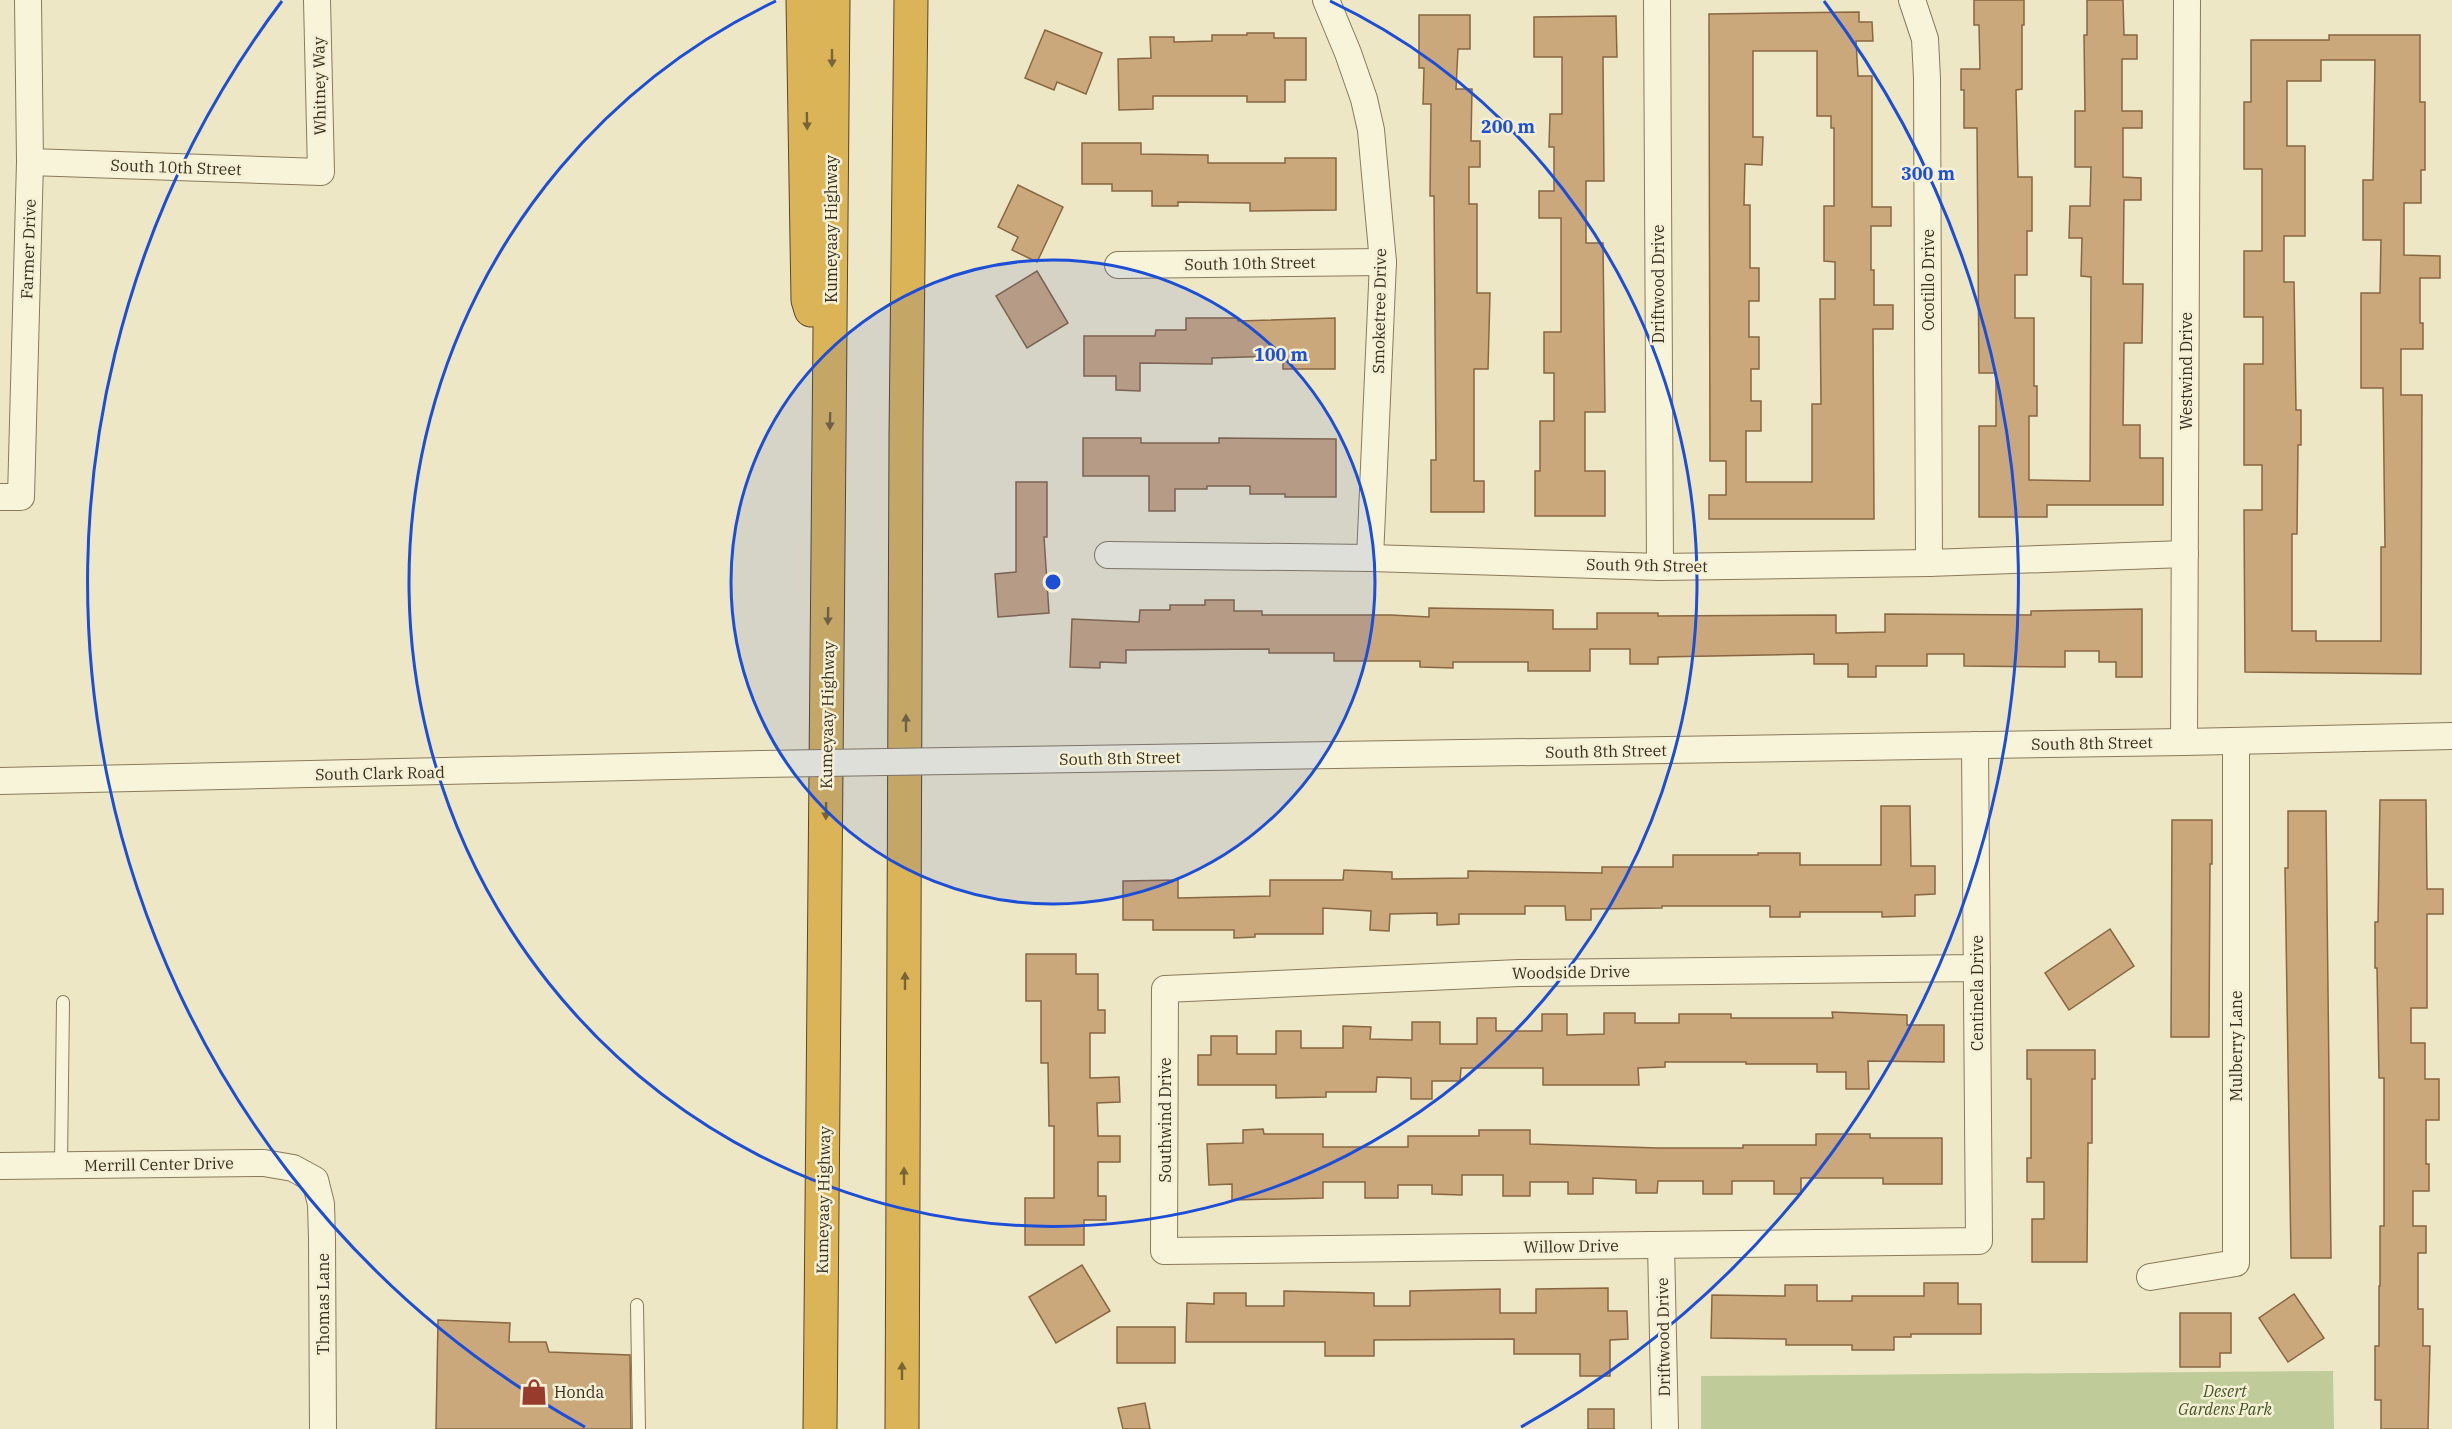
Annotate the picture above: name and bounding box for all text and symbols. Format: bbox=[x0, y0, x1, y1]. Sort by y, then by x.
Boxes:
street label: Whitney Way bbox=[308, 36, 330, 136]
one-way arrow bbox=[827, 49, 837, 68]
one-way arrow bbox=[802, 112, 811, 131]
text: 200 m bbox=[1481, 115, 1536, 138]
street label: South 10th Street bbox=[110, 155, 242, 179]
street label: Kumeyaay Highway bbox=[821, 155, 841, 303]
text: 300 m bbox=[1901, 162, 1956, 185]
street label: Farmer Drive bbox=[16, 199, 40, 299]
street label: Driftwood Drive bbox=[1648, 224, 1668, 344]
street label: Ocotillo Drive bbox=[1918, 229, 1938, 331]
street label: Smoketree Drive bbox=[1368, 248, 1390, 374]
street label: South 10th Street bbox=[1184, 252, 1316, 274]
street label: Westwind Drive bbox=[2176, 312, 2196, 430]
text: 100 m bbox=[1254, 343, 1309, 366]
one-way arrow bbox=[825, 412, 835, 431]
street label: South 9th Street bbox=[1586, 554, 1708, 576]
centre of rings bbox=[1043, 572, 1063, 592]
one-way arrow bbox=[823, 607, 833, 626]
street label: Kumeyaay Highway bbox=[816, 640, 838, 789]
one-way arrow bbox=[901, 713, 911, 732]
street label: South 8th Street bbox=[2031, 732, 2153, 754]
street label: South 8th Street bbox=[1545, 740, 1667, 762]
street label: South 8th Street bbox=[1059, 747, 1181, 769]
street label: South Clark Road bbox=[315, 762, 445, 784]
one-way arrow bbox=[821, 802, 831, 821]
street label: Centinela Drive bbox=[1967, 935, 1987, 1051]
street label: Woodside Drive bbox=[1512, 961, 1630, 983]
one-way arrow bbox=[900, 971, 910, 990]
street label: Mulberry Lane bbox=[2226, 991, 2246, 1101]
street label: Southwind Drive bbox=[1155, 1057, 1175, 1183]
street label: Kumeyaay Highway bbox=[812, 1125, 834, 1274]
street label: Merrill Center Drive bbox=[84, 1153, 234, 1175]
one-way arrow bbox=[899, 1166, 908, 1185]
street label: Willow Drive bbox=[1523, 1235, 1619, 1257]
street label: Thomas Lane bbox=[313, 1253, 333, 1355]
street label: Driftwood Drive bbox=[1652, 1277, 1674, 1397]
one-way arrow bbox=[897, 1361, 907, 1380]
shop icon: Honda bbox=[519, 1377, 549, 1407]
park label: Desert Gardens Park bbox=[2178, 1381, 2272, 1419]
place label: Honda bbox=[554, 1382, 605, 1402]

